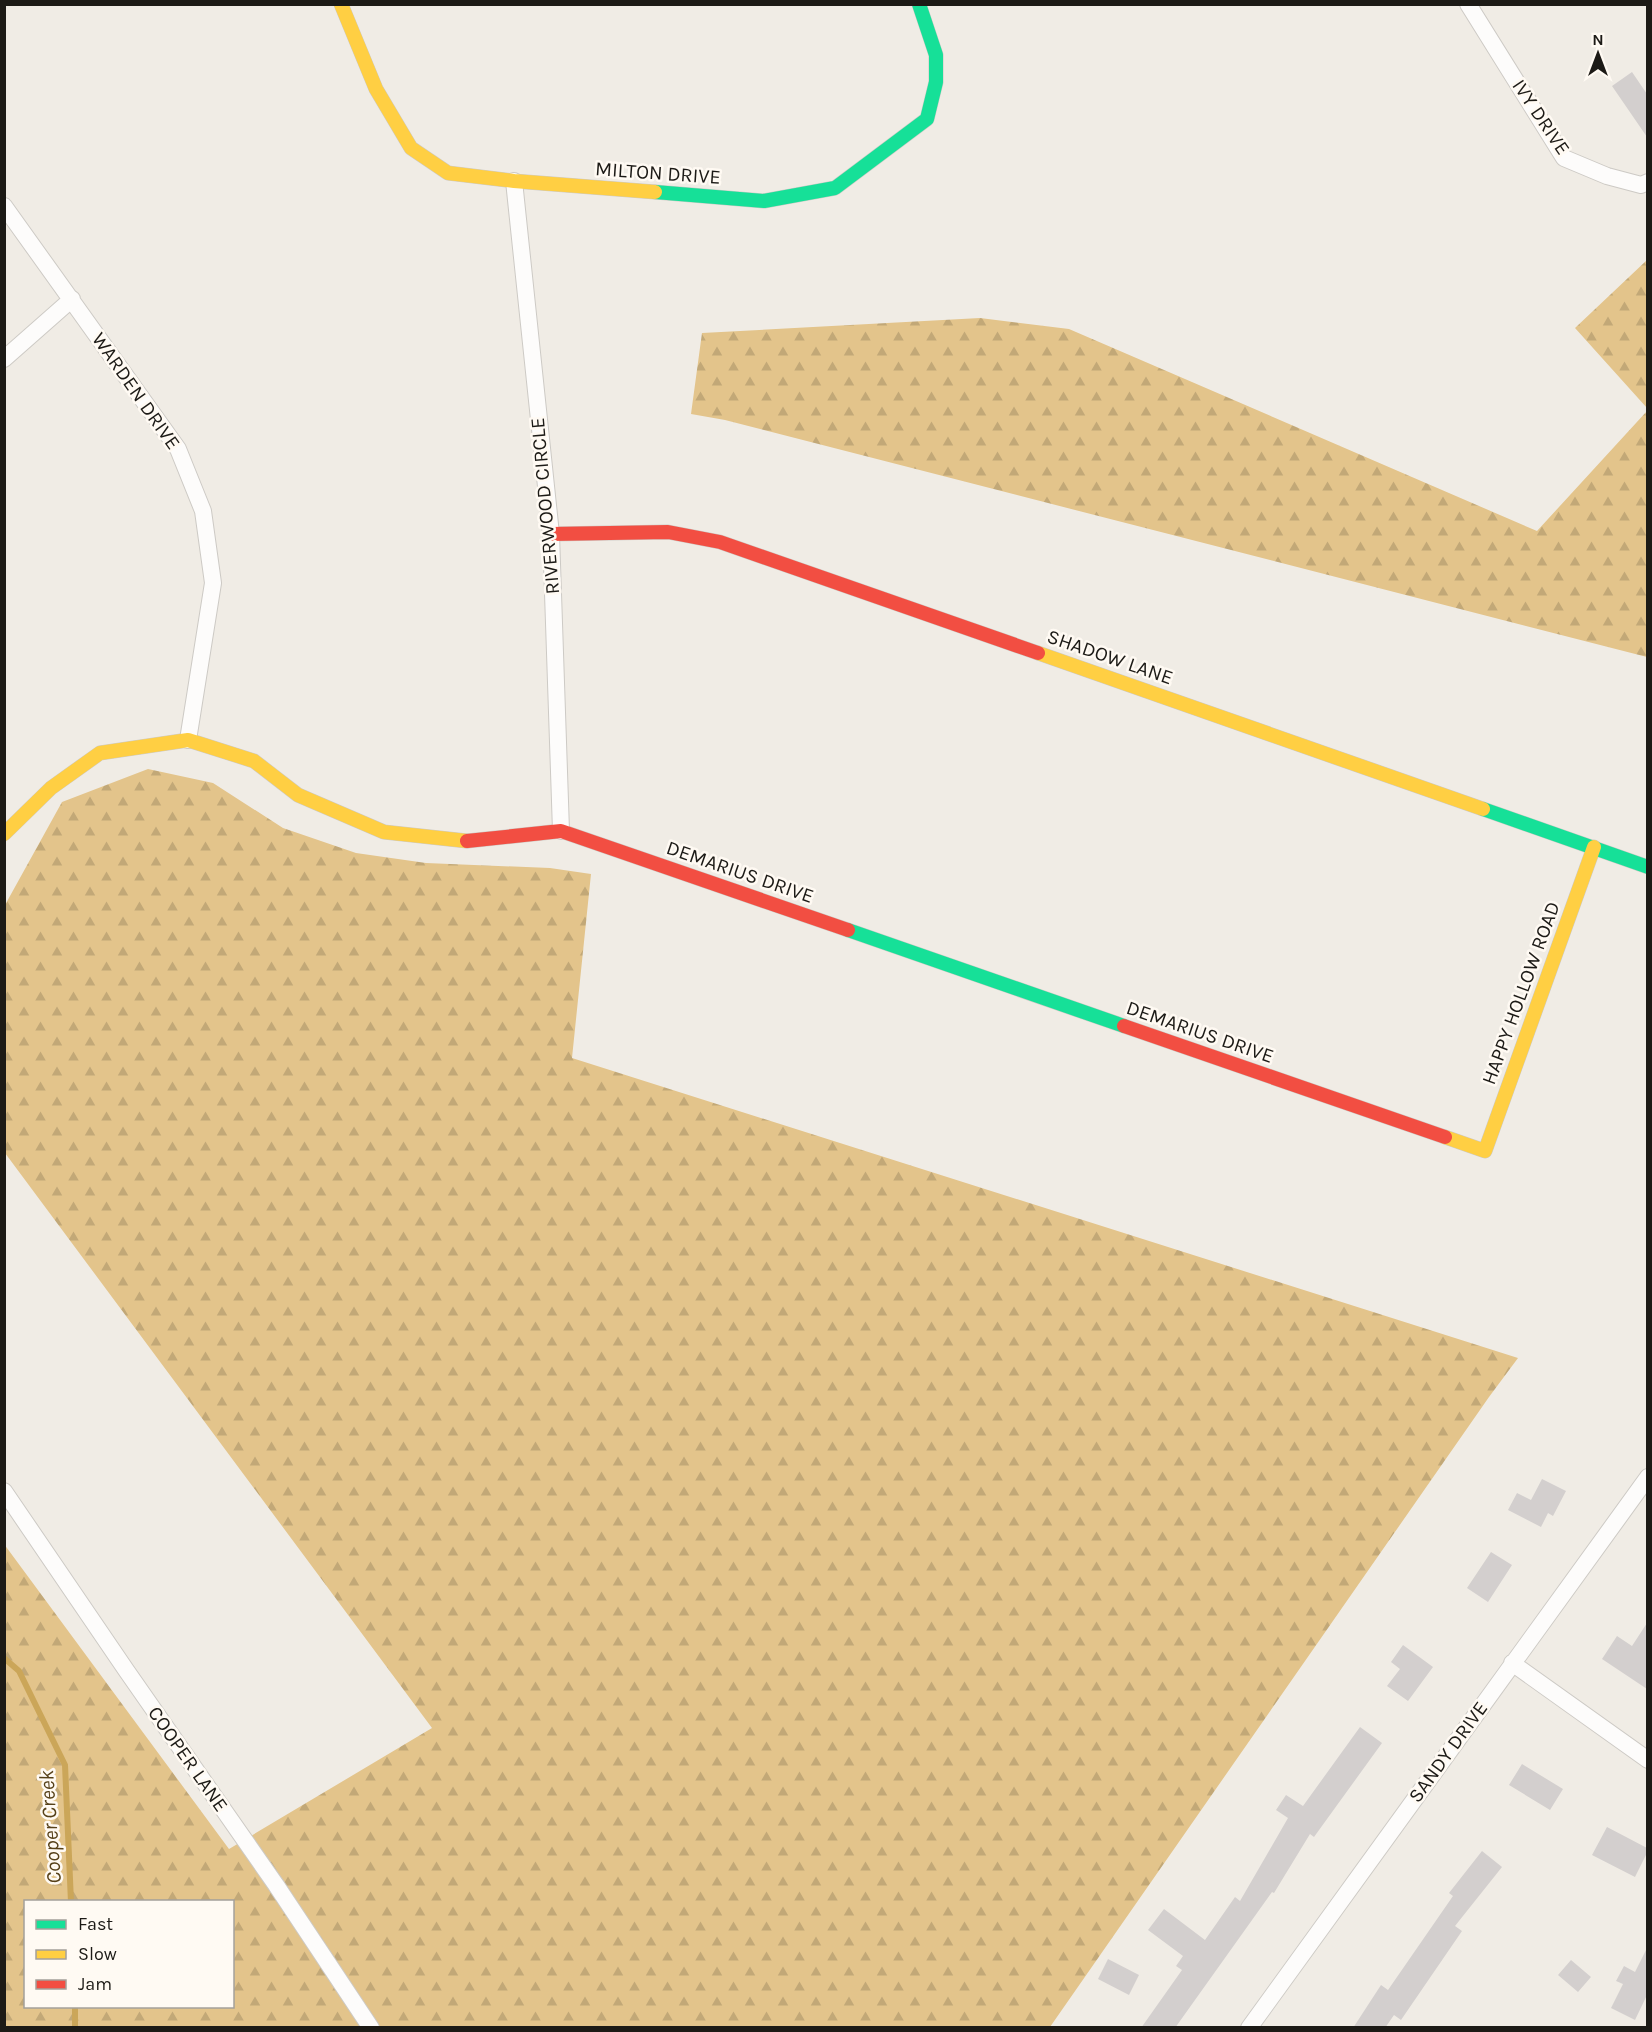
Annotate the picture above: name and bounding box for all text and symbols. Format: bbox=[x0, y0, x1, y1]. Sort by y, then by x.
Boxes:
north arrow bbox=[1568, 24, 1628, 84]
text: N bbox=[1592, 30, 1604, 49]
street label: IVY DRIVE bbox=[1507, 75, 1575, 159]
street label: MILTON DRIVE bbox=[594, 157, 722, 189]
street label: WARDEN DRIVE bbox=[87, 328, 185, 454]
street label: RIVERWOOD CIRCLE bbox=[526, 417, 564, 595]
street label: SHADOW LANE bbox=[1044, 625, 1176, 689]
street label: DEMARIUS DRIVE bbox=[663, 836, 817, 908]
street label: HAPPY HOLLOW ROAD bbox=[1477, 898, 1565, 1088]
street label: DEMARIUS DRIVE bbox=[1123, 996, 1277, 1068]
street label: SANDY DRIVE bbox=[1404, 1697, 1492, 1807]
street label: COOPER LANE bbox=[143, 1702, 233, 1816]
water label: Cooper Creek bbox=[34, 1769, 66, 1885]
legend bbox=[24, 1900, 234, 2008]
text: Fast bbox=[78, 1913, 113, 1935]
text: Slow bbox=[78, 1943, 117, 1965]
text: Jam bbox=[78, 1973, 112, 1995]

